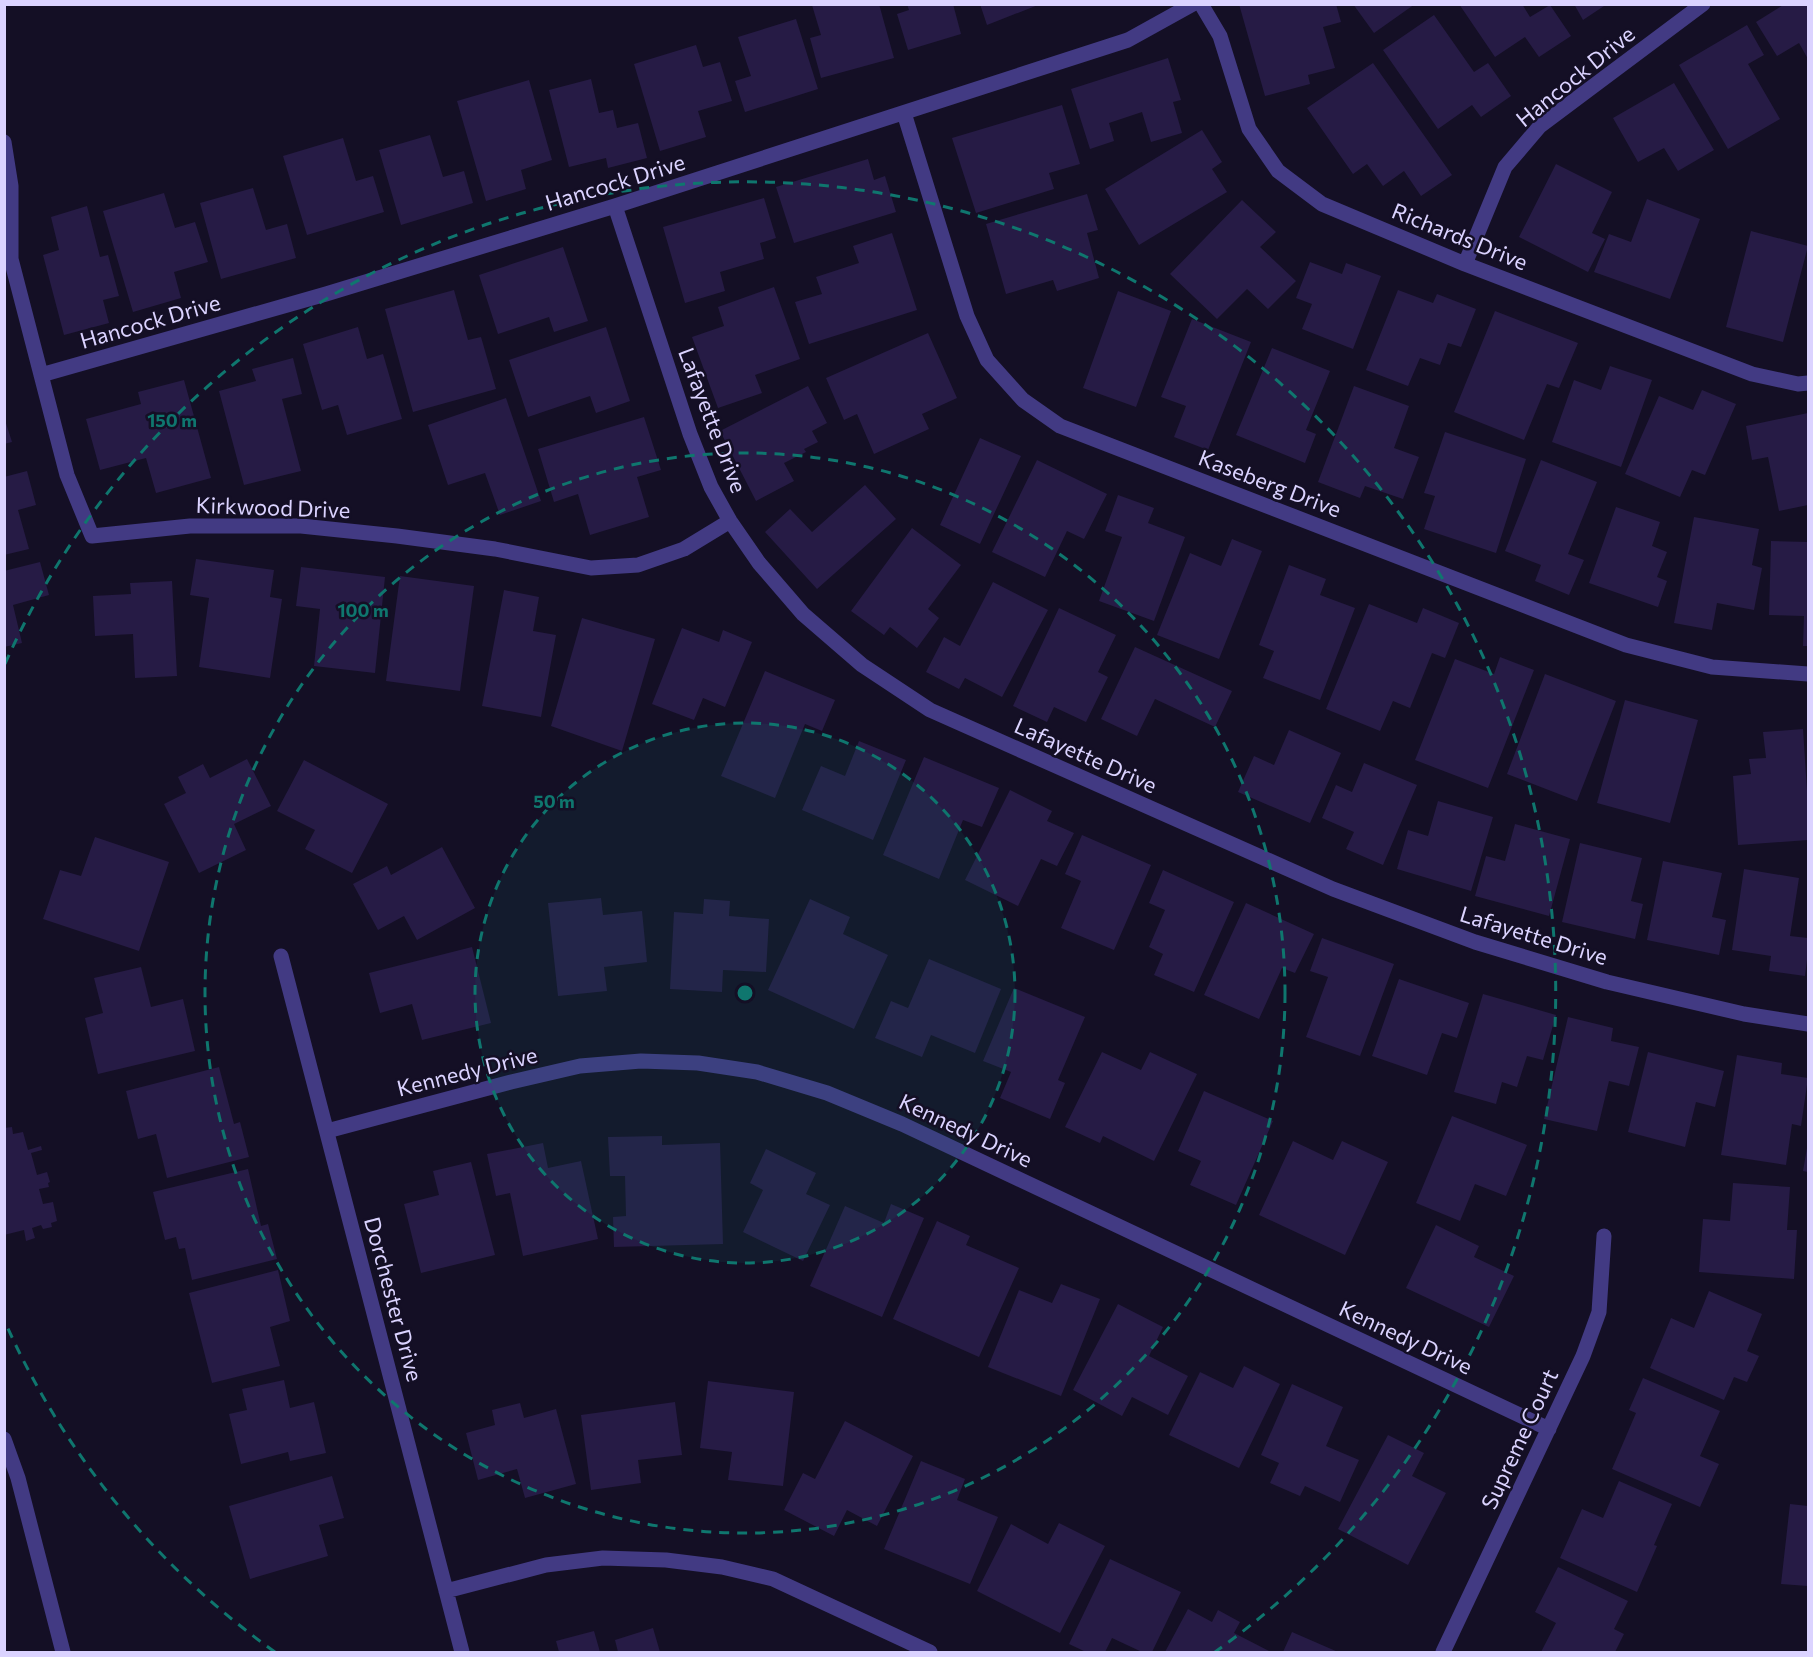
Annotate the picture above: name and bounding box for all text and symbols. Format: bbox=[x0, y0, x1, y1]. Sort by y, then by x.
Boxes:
street label: Hancock Drive bbox=[1510, 20, 1640, 132]
street label: Hancock Drive bbox=[542, 148, 688, 216]
street label: Richards Drive bbox=[1388, 197, 1532, 275]
street label: Hancock Drive bbox=[77, 288, 223, 354]
street label: Lafayette Drive bbox=[673, 344, 753, 496]
text: 150 m bbox=[147, 409, 197, 431]
street label: Kaseberg Drive bbox=[1195, 443, 1345, 523]
street label: Kirkwood Drive bbox=[195, 491, 351, 523]
text: 100 m bbox=[337, 599, 389, 621]
street label: Lafayette Drive bbox=[1011, 712, 1161, 798]
text: 50 m bbox=[533, 790, 575, 812]
street label: Lafayette Drive bbox=[1457, 900, 1611, 970]
centre of rings bbox=[735, 983, 755, 1003]
street label: Kennedy Drive bbox=[394, 1040, 540, 1102]
street label: Kennedy Drive bbox=[895, 1087, 1037, 1173]
street label: Dorchester Drive bbox=[359, 1214, 429, 1384]
street label: Kennedy Drive bbox=[1335, 1294, 1477, 1380]
street label: Supreme Court bbox=[1475, 1365, 1563, 1513]

